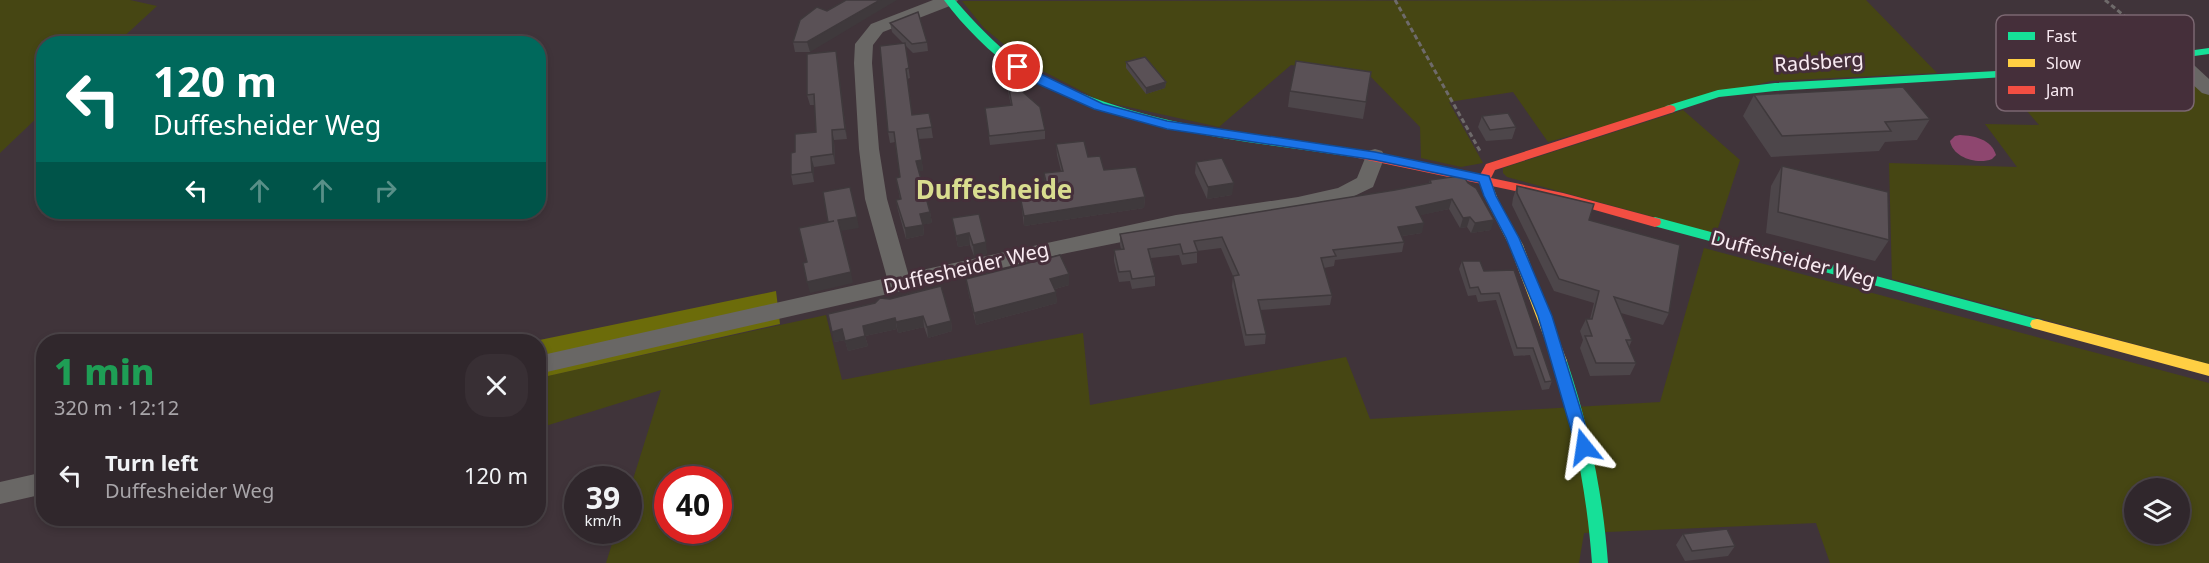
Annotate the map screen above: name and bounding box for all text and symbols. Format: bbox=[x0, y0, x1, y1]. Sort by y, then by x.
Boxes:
legend bbox=[1996, 15, 2194, 111]
text: Fast bbox=[2046, 25, 2077, 47]
pin bbox=[992, 41, 1043, 92]
street label: Radsberg bbox=[1773, 45, 1865, 78]
icon: arrive bbox=[1001, 50, 1034, 83]
text: 120 m bbox=[153, 52, 277, 109]
text: Slow bbox=[2046, 52, 2081, 74]
icon: left bbox=[54, 60, 132, 138]
text: Jam bbox=[2044, 79, 2074, 101]
text: Duffesheider Weg bbox=[153, 106, 381, 143]
district label: Duffesheide bbox=[916, 171, 1072, 207]
icon: left bbox=[180, 174, 213, 207]
icon: ahead bbox=[243, 174, 276, 207]
icon: ahead bbox=[306, 174, 339, 207]
icon: right bbox=[369, 174, 402, 207]
street label: Duffesheider Weg bbox=[1708, 224, 1878, 293]
street label: Duffesheider Weg bbox=[880, 235, 1051, 300]
text: 1 min bbox=[54, 347, 155, 396]
button: close bbox=[465, 354, 528, 417]
text: 320 m · 12:12 bbox=[54, 394, 179, 421]
position arrow bbox=[1552, 415, 1616, 479]
text: Turn left bbox=[105, 447, 199, 477]
icon: left bbox=[54, 459, 87, 492]
text: 120 m bbox=[464, 460, 528, 490]
speed limit sign: 40 bbox=[654, 466, 732, 544]
text: Duffesheider Weg bbox=[105, 477, 274, 504]
text: 39 bbox=[586, 477, 620, 518]
map controls bbox=[2124, 478, 2190, 544]
button: layers bbox=[2124, 478, 2190, 544]
text: km/h bbox=[585, 510, 621, 530]

